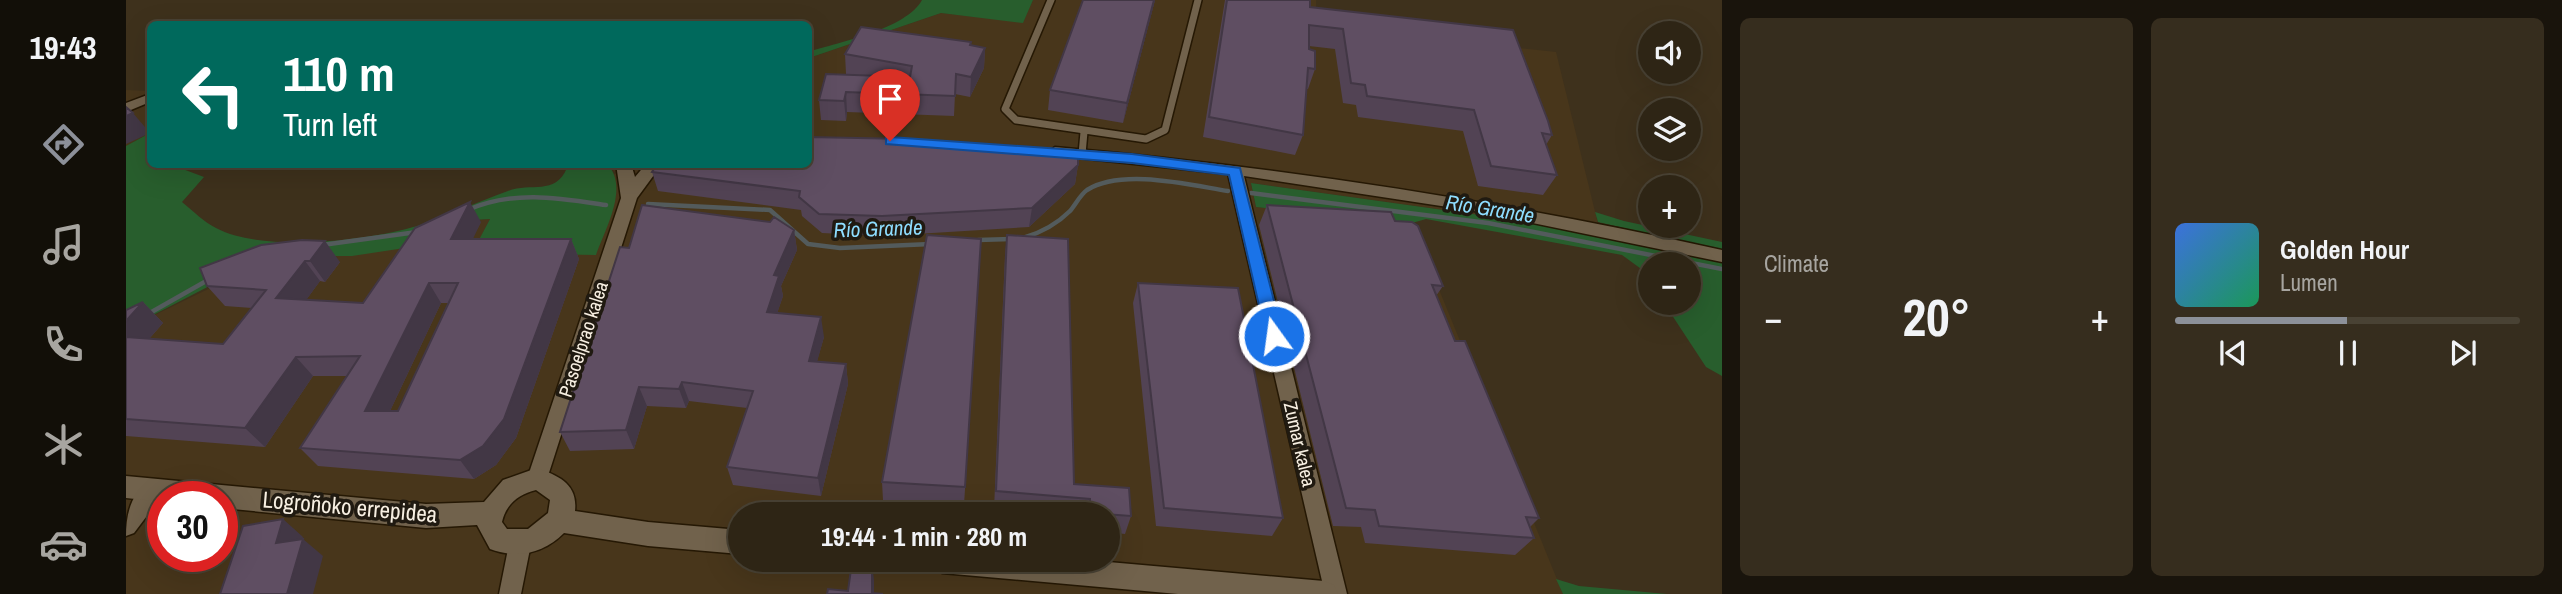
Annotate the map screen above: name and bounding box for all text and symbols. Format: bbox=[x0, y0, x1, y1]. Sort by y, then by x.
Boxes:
map controls bbox=[1638, 21, 1701, 315]
button: sound bbox=[1638, 21, 1701, 84]
text: 19:43 bbox=[29, 26, 97, 69]
text: 110 m bbox=[283, 40, 395, 106]
icon: left bbox=[168, 49, 259, 140]
pin bbox=[860, 69, 920, 141]
icon: arrive bbox=[871, 80, 909, 118]
button: layers bbox=[1638, 98, 1701, 161]
text: Turn left bbox=[283, 103, 377, 146]
icon: directions bbox=[39, 120, 88, 169]
button: + bbox=[1638, 175, 1701, 238]
water label: Río Grande bbox=[1444, 187, 1536, 230]
water label: Río Grande bbox=[833, 212, 923, 245]
icon: music bbox=[39, 220, 88, 269]
text: Golden Hour bbox=[2280, 232, 2409, 267]
text: Climate bbox=[1764, 248, 1829, 279]
button: − bbox=[1638, 252, 1701, 315]
text: Lumen bbox=[2280, 267, 2338, 298]
street label: Pasoelprao kalea bbox=[552, 277, 614, 400]
text: 20° bbox=[1902, 282, 1971, 352]
text: − bbox=[1764, 292, 1782, 343]
text: + bbox=[2091, 292, 2109, 343]
position arrow bbox=[1237, 299, 1311, 373]
icon: phone bbox=[39, 320, 88, 369]
icon: previous bbox=[2214, 334, 2252, 372]
icon: pause bbox=[2329, 334, 2367, 372]
icon: next bbox=[2444, 334, 2482, 372]
street label: Zumar kalea bbox=[1278, 399, 1322, 489]
icon: climate bbox=[39, 420, 88, 469]
speed limit sign: 30 bbox=[147, 481, 238, 572]
street label: Logroñoko errepidea bbox=[261, 483, 439, 530]
text: 19:44 · 1 min · 280 m bbox=[821, 519, 1027, 554]
icon: car bbox=[39, 520, 88, 569]

